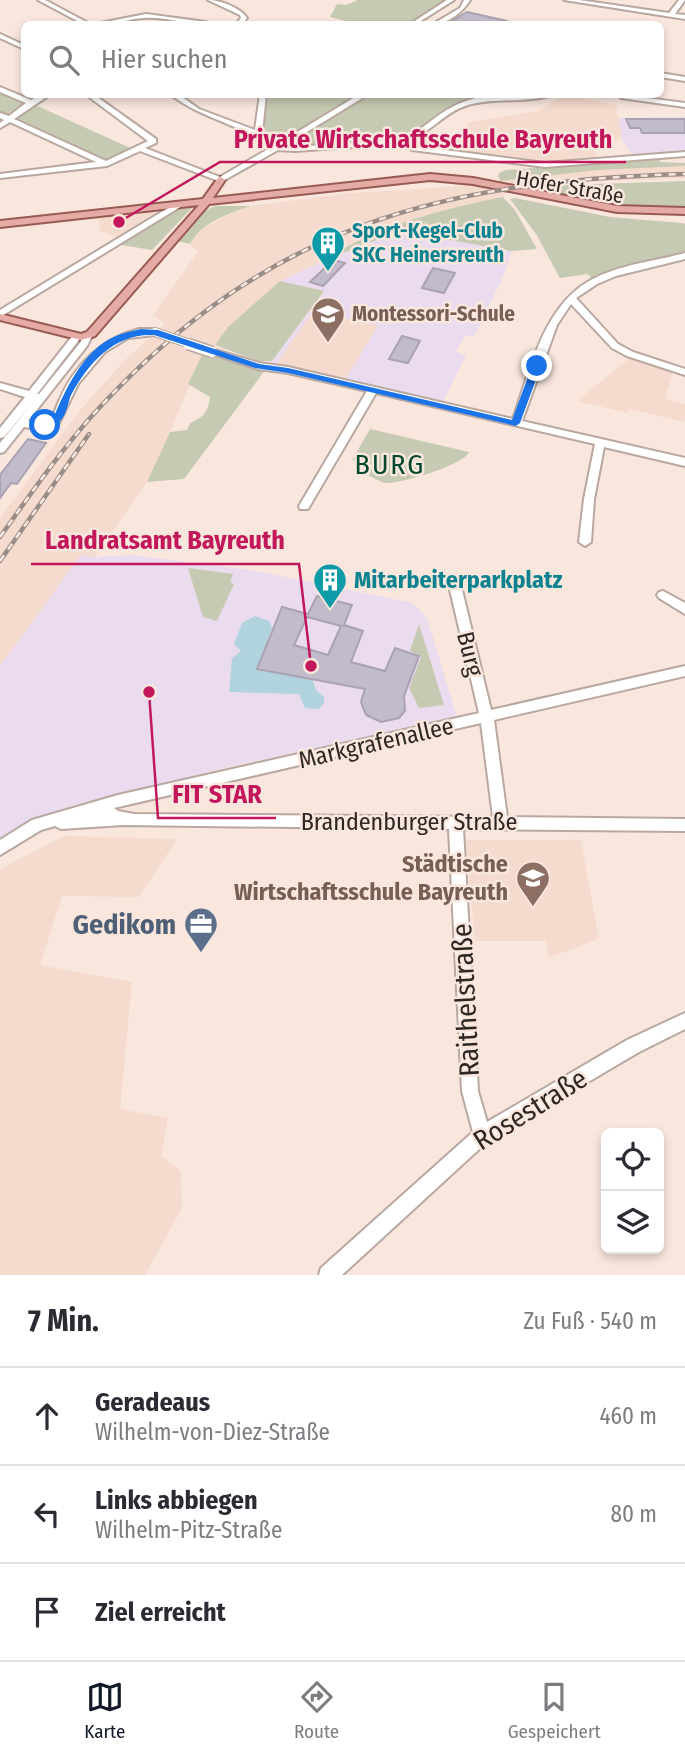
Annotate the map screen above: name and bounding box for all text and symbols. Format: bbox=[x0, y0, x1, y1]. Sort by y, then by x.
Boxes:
search box bbox=[21, 21, 664, 98]
icon: search bbox=[45, 41, 83, 79]
text: Hier suchen bbox=[101, 44, 227, 75]
callout: Private Wirtschaftsschule Bayreuth bbox=[220, 115, 626, 162]
text: Private Wirtschaftsschule Bayreuth bbox=[234, 124, 612, 155]
street label: Hofer Straße bbox=[514, 165, 626, 209]
place label: Sport-Kegel-Club SKC Heinersreuth bbox=[352, 218, 504, 268]
building icon: Sport-Kegel-Club SKC Heinersreuth bbox=[309, 224, 347, 273]
school or university icon: Montessori-Schule bbox=[309, 295, 347, 344]
place label: Montessori-Schule bbox=[352, 301, 515, 327]
route end bbox=[521, 350, 552, 381]
route start bbox=[29, 409, 60, 440]
district label: BURG bbox=[355, 448, 425, 481]
callout: Landratsamt Bayreuth bbox=[31, 517, 299, 564]
text: Landratsamt Bayreuth bbox=[45, 525, 285, 556]
building icon: Mitarbeiterparkplatz bbox=[311, 561, 349, 610]
place label: Mitarbeiterparkplatz bbox=[354, 566, 562, 594]
street label: Burg bbox=[451, 629, 489, 680]
street label: Markgrafenallee bbox=[296, 712, 456, 774]
callout: FIT STAR bbox=[158, 771, 276, 818]
text: FIT STAR bbox=[172, 779, 262, 810]
street label: Brandenburger Straße bbox=[301, 808, 517, 836]
place label: Städtische Wirtschaftsschule Bayreuth bbox=[234, 850, 508, 906]
school or university icon: Städtische Wirtschaftsschule Bayreuth bbox=[514, 859, 552, 908]
office icon: Gedikom bbox=[182, 905, 220, 954]
place label: Gedikom bbox=[73, 908, 176, 941]
street label: Raithelstraße bbox=[445, 922, 486, 1077]
street label: Rosestraße bbox=[467, 1062, 593, 1157]
map controls bbox=[601, 1128, 664, 1254]
button: locate bbox=[601, 1128, 664, 1191]
button: layers bbox=[601, 1191, 664, 1254]
text: 7 Min. bbox=[28, 1303, 99, 1339]
text: Zu Fuß · 540 m bbox=[523, 1307, 657, 1335]
text: Geradeaus bbox=[95, 1387, 210, 1418]
icon: ahead bbox=[28, 1397, 66, 1435]
text: 460 m bbox=[599, 1402, 657, 1430]
text: Wilhelm-von-Diez-Straße bbox=[95, 1418, 330, 1446]
text: Links abbiegen bbox=[95, 1485, 258, 1516]
icon: left bbox=[28, 1495, 66, 1533]
text: 80 m bbox=[610, 1500, 657, 1528]
text: Wilhelm-Pitz-Straße bbox=[95, 1516, 282, 1544]
icon: arrive bbox=[28, 1593, 66, 1631]
text: Ziel erreicht bbox=[95, 1597, 226, 1628]
tab: Karte bbox=[84, 1678, 125, 1743]
tab: Route bbox=[294, 1678, 339, 1743]
tab: Gespeichert bbox=[508, 1678, 601, 1743]

